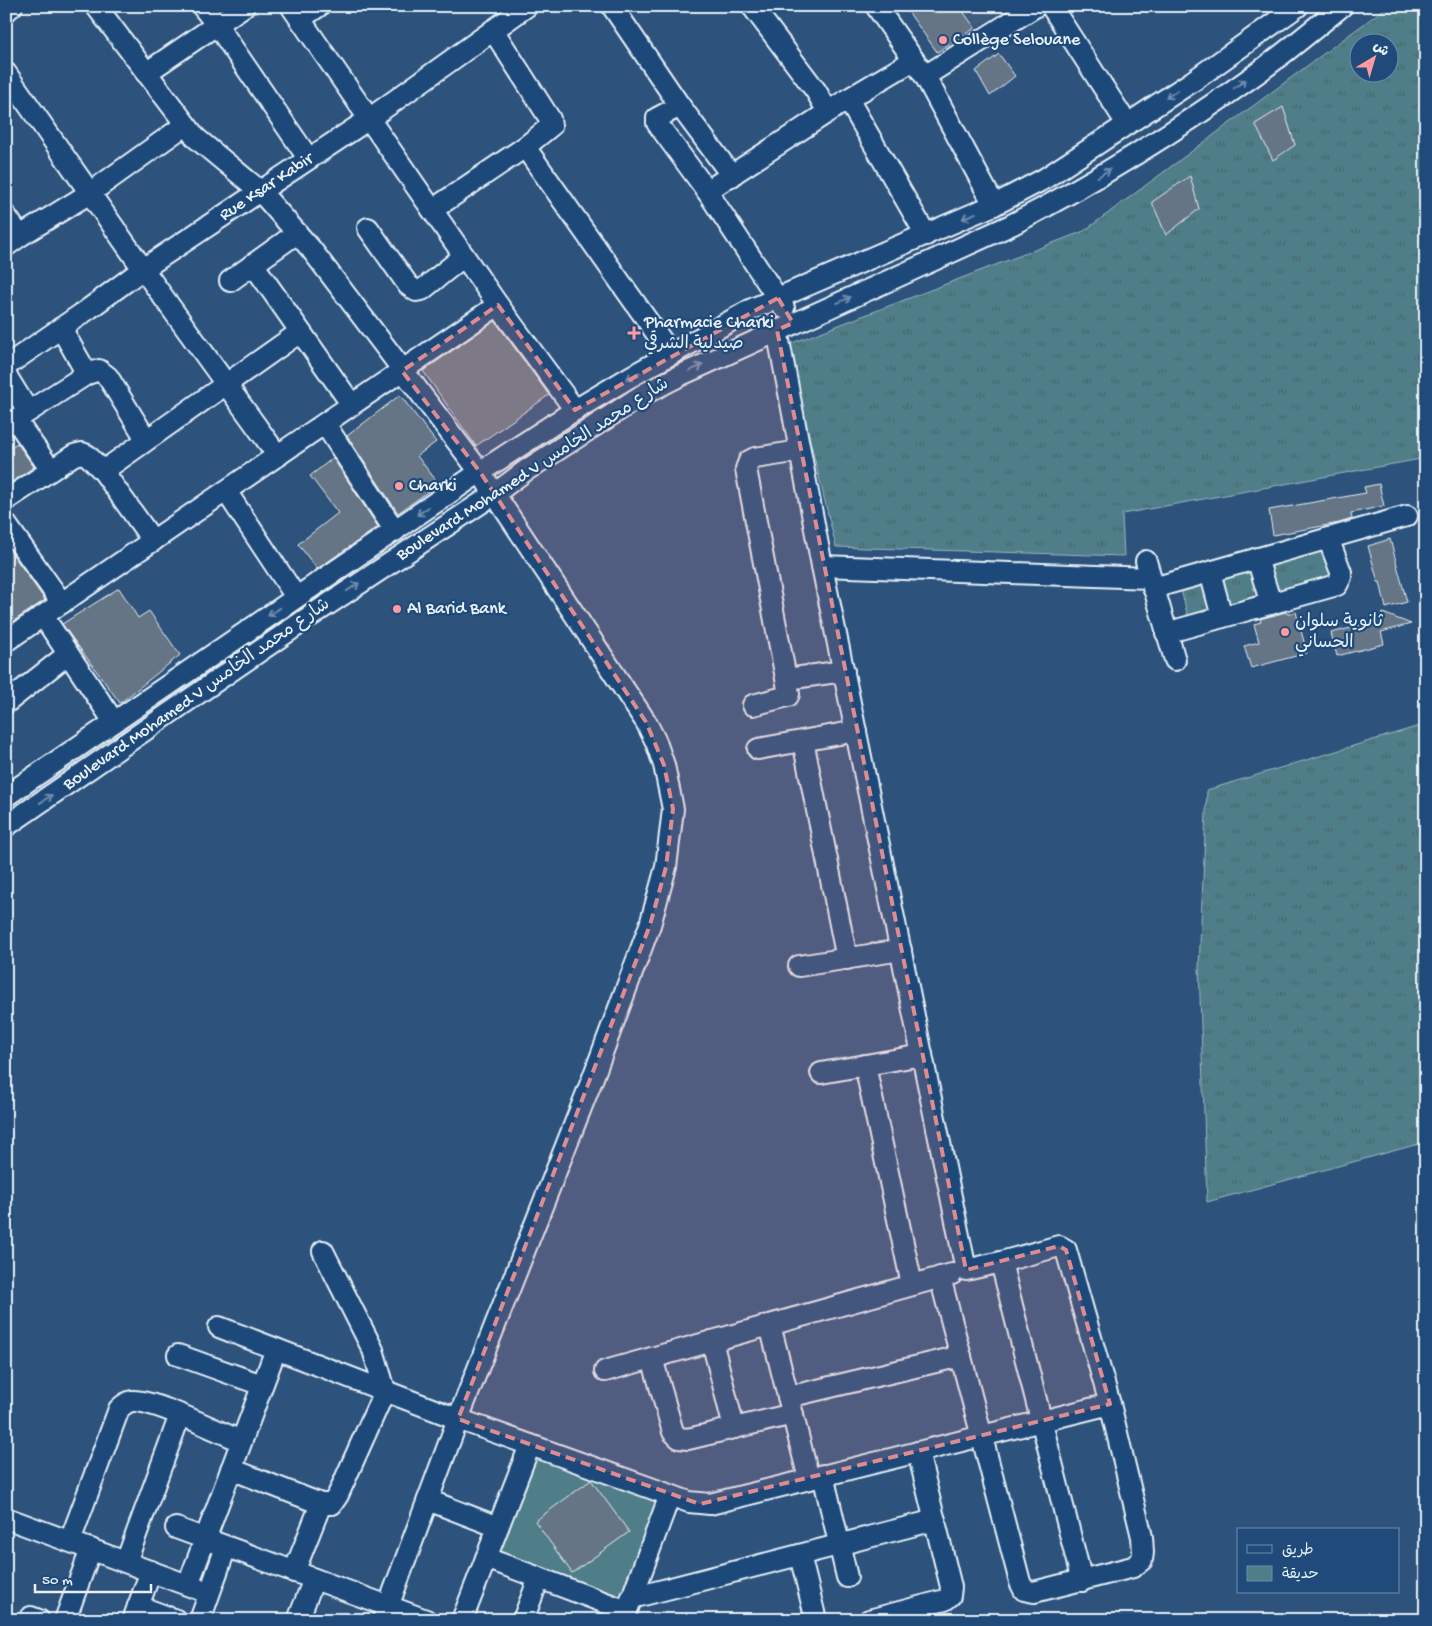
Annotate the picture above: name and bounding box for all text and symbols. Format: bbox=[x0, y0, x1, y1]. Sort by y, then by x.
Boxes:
place label: Collège Selouane bbox=[953, 30, 1081, 51]
north arrow bbox=[1350, 32, 1400, 82]
marker: Collège Selouane bbox=[937, 34, 949, 46]
text: ش bbox=[1369, 38, 1392, 61]
one-way arrow bbox=[1233, 79, 1247, 89]
one-way arrow bbox=[1166, 90, 1180, 100]
street label: Rue Ksar Kabir bbox=[215, 147, 319, 226]
one-way arrow bbox=[1097, 167, 1111, 178]
one-way arrow bbox=[962, 212, 977, 222]
one-way arrow bbox=[836, 295, 851, 305]
place label: Pharmacie Charki صيدلية الشرقي bbox=[643, 313, 774, 355]
marker: Pharmacie Charki صيدلية الشرقي bbox=[628, 327, 640, 339]
one-way arrow bbox=[688, 362, 703, 372]
one-way arrow bbox=[627, 371, 641, 381]
street label: Boulevard Mohamed V شارع محمد الخامس bbox=[392, 374, 673, 567]
place label: Charki bbox=[409, 476, 457, 497]
marker: Charki bbox=[393, 480, 405, 492]
one-way arrow bbox=[416, 506, 430, 516]
one-way arrow bbox=[346, 582, 360, 592]
street label: Boulevard Mohamed V شارع محمد الخامس bbox=[59, 594, 334, 796]
place label: Al Barid Bank bbox=[407, 599, 508, 620]
marker: Al Barid Bank bbox=[391, 603, 403, 615]
one-way arrow bbox=[267, 607, 281, 617]
place label: ثانوية سلوان الحساني bbox=[1295, 612, 1383, 657]
marker: ثانوية سلوان الحساني bbox=[1279, 626, 1291, 638]
one-way arrow bbox=[39, 794, 53, 804]
legend bbox=[1237, 1528, 1400, 1594]
text: طريق bbox=[1282, 1542, 1314, 1560]
scale bar bbox=[35, 1561, 151, 1593]
text: حديقة bbox=[1282, 1566, 1319, 1584]
text: 50 m bbox=[42, 1572, 73, 1590]

